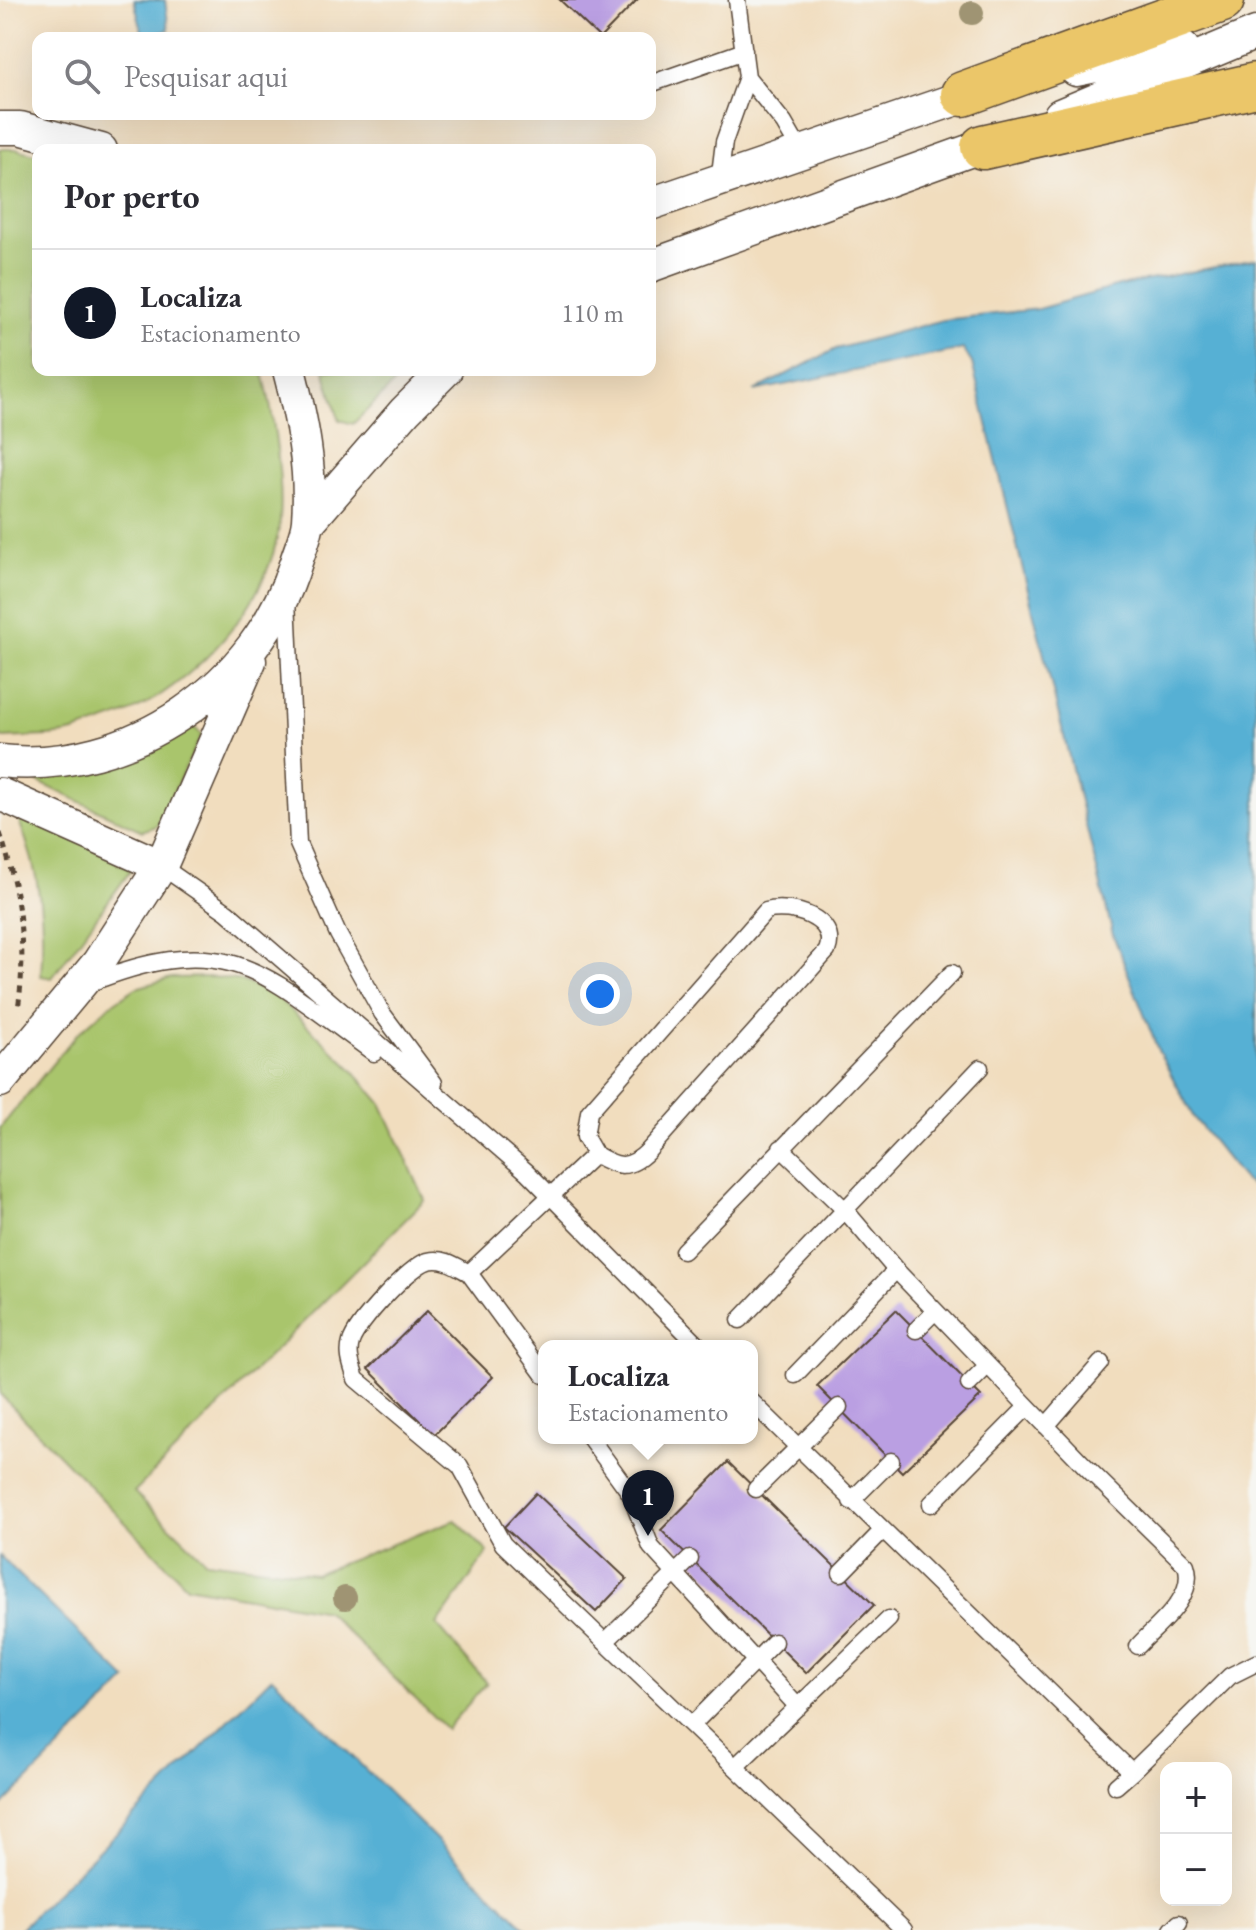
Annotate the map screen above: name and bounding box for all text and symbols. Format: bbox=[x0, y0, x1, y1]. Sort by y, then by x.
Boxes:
search box bbox=[32, 32, 656, 120]
icon: search bbox=[60, 54, 104, 98]
text: Pesquisar aqui bbox=[124, 57, 288, 96]
text: Por perto bbox=[64, 174, 200, 218]
text: Localiza bbox=[140, 277, 242, 316]
text: 1 bbox=[83, 296, 97, 330]
text: 110 m bbox=[561, 296, 624, 330]
text: Estacionamento bbox=[140, 316, 301, 350]
your location bbox=[580, 974, 620, 1014]
popup bbox=[538, 1340, 758, 1444]
text: Localiza bbox=[568, 1356, 670, 1395]
text: Estacionamento bbox=[568, 1395, 728, 1429]
pin: 1 bbox=[622, 1470, 674, 1536]
map controls bbox=[1160, 1762, 1232, 1906]
button: + bbox=[1160, 1762, 1232, 1834]
button: − bbox=[1160, 1834, 1232, 1906]

